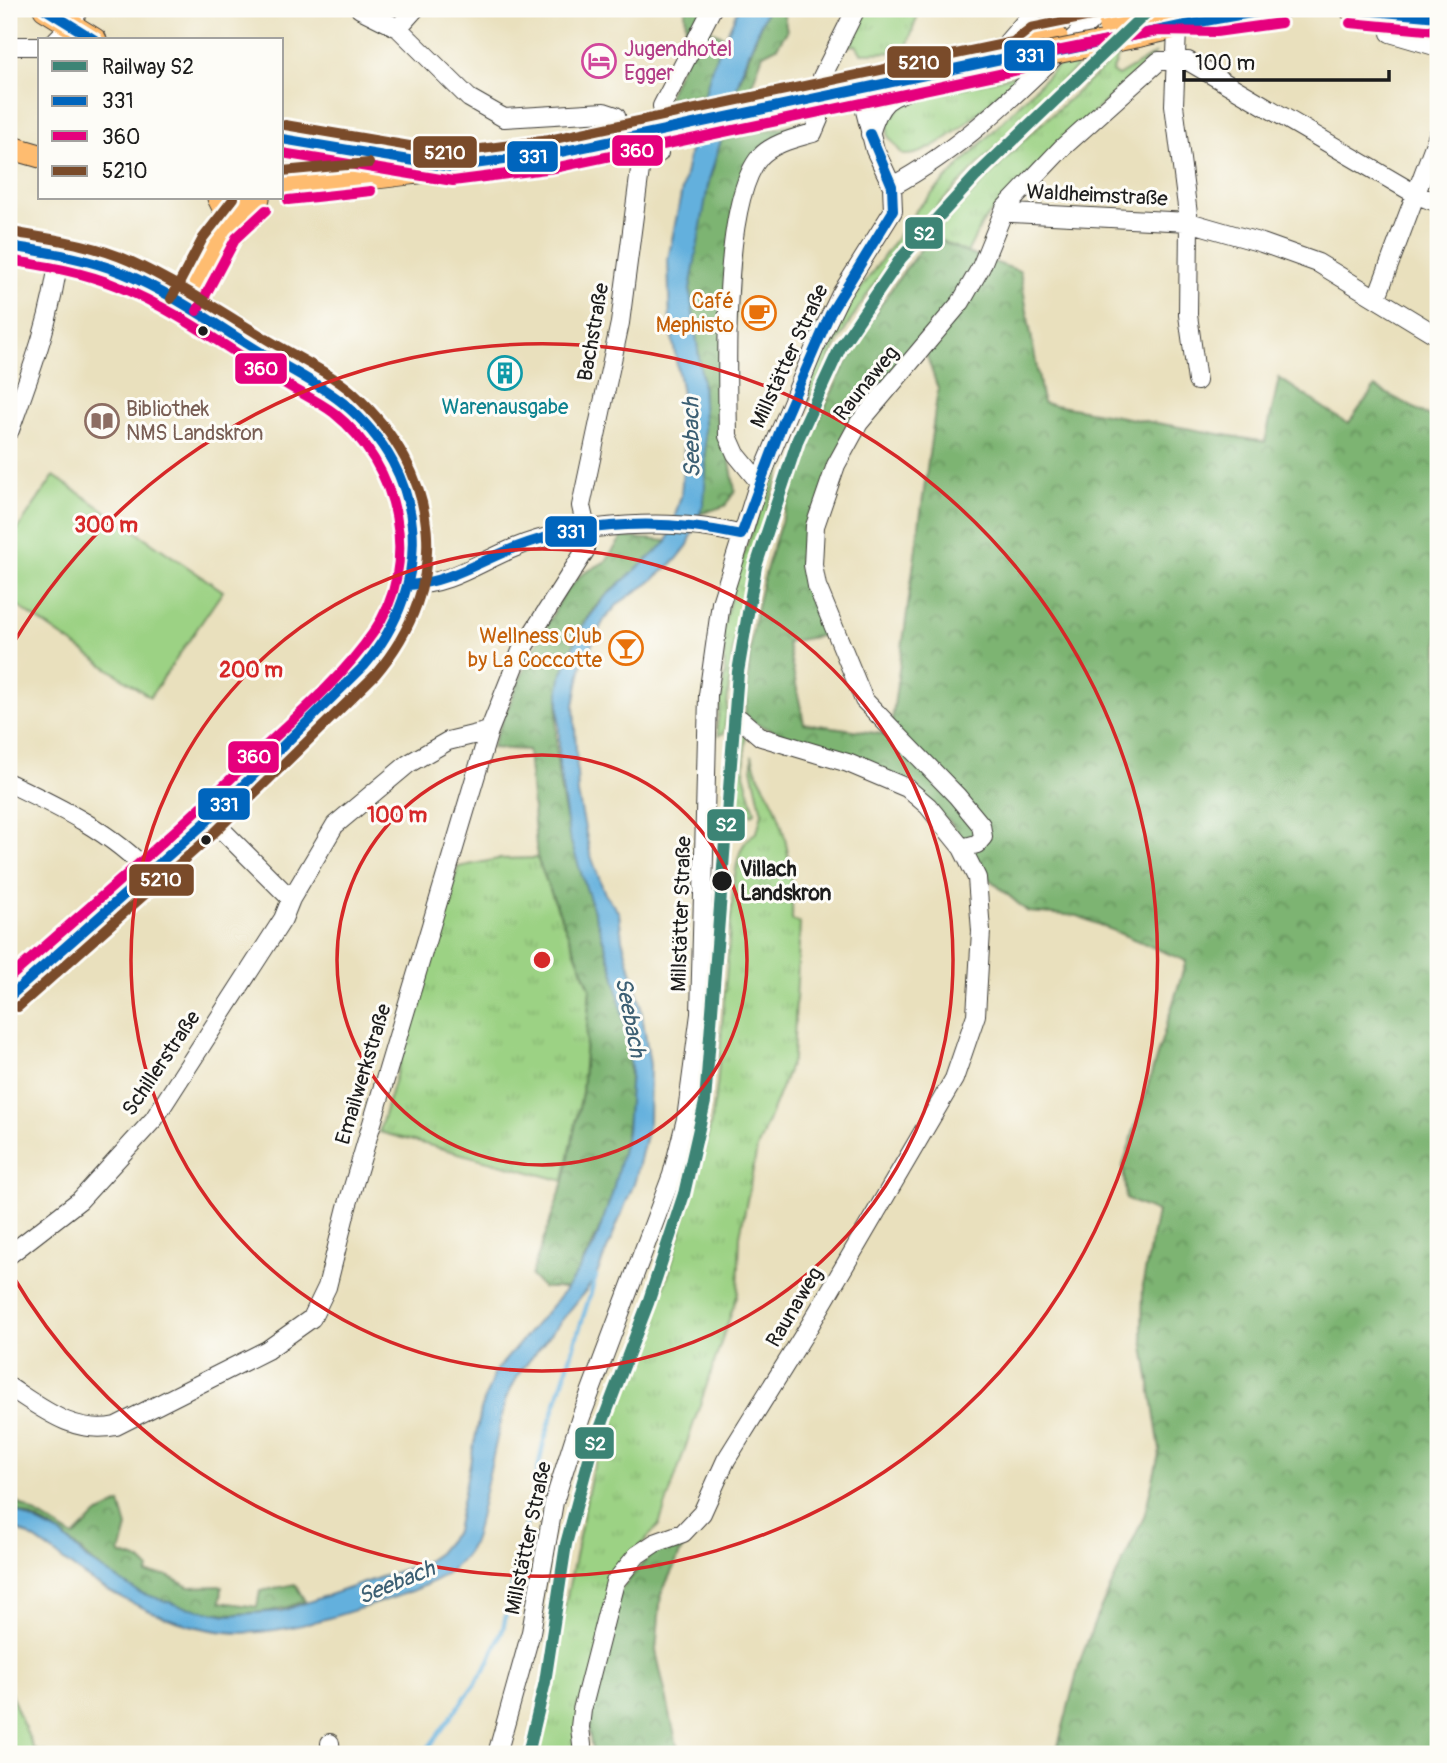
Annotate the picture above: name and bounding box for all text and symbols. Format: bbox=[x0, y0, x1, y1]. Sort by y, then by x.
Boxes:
place label: Jugendhotel Egger bbox=[624, 36, 732, 87]
legend bbox=[38, 38, 284, 200]
scale bar bbox=[1184, 38, 1389, 82]
line badge: 331 bbox=[1003, 39, 1056, 72]
hotel icon: Jugendhotel Egger bbox=[580, 42, 618, 80]
text: 331 bbox=[1016, 44, 1044, 68]
line badge: 5210 bbox=[886, 45, 952, 79]
text: 100 m bbox=[1195, 50, 1255, 77]
text: 5210 bbox=[898, 51, 940, 75]
text: Railway S2 bbox=[102, 54, 194, 81]
text: 331 bbox=[102, 88, 134, 115]
text: 360 bbox=[102, 124, 140, 151]
line badge: 360 bbox=[611, 134, 664, 167]
line badge: 5210 bbox=[412, 135, 478, 169]
text: 360 bbox=[620, 139, 654, 163]
line badge: 331 bbox=[506, 140, 559, 173]
text: 5210 bbox=[424, 141, 466, 165]
text: 331 bbox=[519, 145, 547, 169]
text: 5210 bbox=[102, 158, 148, 185]
street label: Waldheimstraße bbox=[1026, 178, 1169, 213]
line badge: S2 bbox=[904, 216, 944, 250]
text: S2 bbox=[913, 222, 935, 246]
street label: Millstätter Straße bbox=[744, 279, 835, 433]
street label: Bachstraße bbox=[572, 280, 616, 383]
place label: Café Mephisto bbox=[656, 288, 734, 339]
cafe icon: Café Mephisto bbox=[740, 294, 778, 332]
unlabelled marker bbox=[196, 324, 210, 338]
street label: Raunaweg bbox=[828, 340, 905, 426]
line badge: 360 bbox=[234, 352, 288, 385]
building icon: Warenausgabe bbox=[486, 354, 524, 392]
text: 360 bbox=[244, 357, 278, 381]
place label: Warenausgabe bbox=[442, 394, 569, 421]
place label: Bibliothek NMS Landskron bbox=[126, 396, 263, 447]
water label: Seebach bbox=[676, 396, 707, 479]
library icon: Bibliothek NMS Landskron bbox=[83, 402, 121, 440]
text: 300 m bbox=[74, 512, 138, 539]
line badge: 331 bbox=[544, 515, 598, 548]
text: 331 bbox=[557, 520, 585, 544]
place label: Wellness Club by La Coccotte bbox=[468, 623, 603, 674]
bar icon: Wellness Club by La Coccotte bbox=[607, 629, 645, 667]
text: 200 m bbox=[219, 657, 283, 684]
line badge: 360 bbox=[227, 740, 280, 774]
text: 360 bbox=[237, 745, 271, 769]
line badge: 331 bbox=[197, 787, 251, 821]
text: 331 bbox=[210, 793, 238, 817]
text: 100 m bbox=[367, 802, 427, 829]
line badge: S2 bbox=[706, 808, 746, 842]
text: S2 bbox=[715, 813, 737, 837]
unlabelled marker bbox=[199, 833, 213, 847]
street label: Millstätter Straße bbox=[665, 835, 698, 992]
place label: Villach Landskron bbox=[740, 856, 831, 907]
line badge: 5210 bbox=[128, 863, 195, 897]
text: 5210 bbox=[140, 868, 182, 892]
marker: Villach Landskron bbox=[710, 869, 734, 893]
centre of rings bbox=[530, 948, 554, 972]
water label: Seebach bbox=[609, 975, 653, 1061]
street label: Emailwerkstraße bbox=[329, 1000, 398, 1148]
street label: Schillerstraße bbox=[116, 1005, 207, 1121]
street label: Raunaweg bbox=[760, 1262, 829, 1352]
line badge: S2 bbox=[574, 1426, 615, 1460]
text: S2 bbox=[584, 1432, 606, 1456]
street label: Millstätter Straße bbox=[499, 1458, 558, 1617]
water label: Seebach bbox=[353, 1553, 440, 1611]

